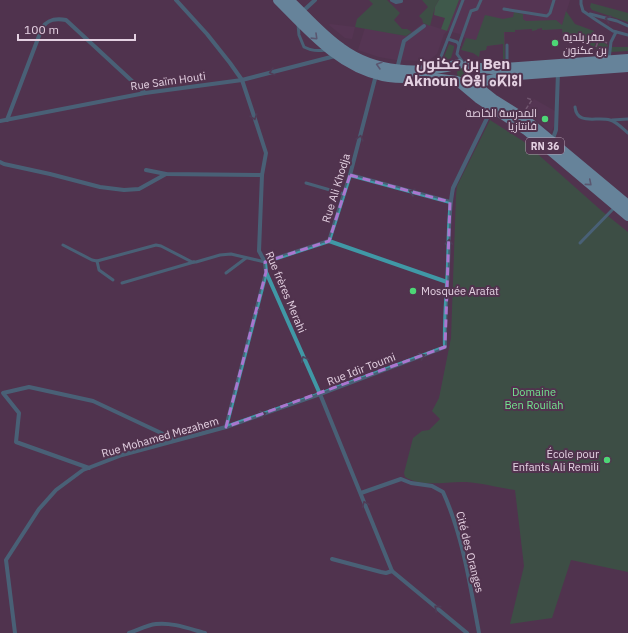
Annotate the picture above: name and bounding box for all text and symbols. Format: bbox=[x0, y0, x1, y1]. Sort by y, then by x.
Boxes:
one-way arrow bbox=[605, 15, 612, 24]
scale bar bbox=[18, 16, 135, 42]
text: 100 m bbox=[24, 22, 59, 37]
place label: مقر بلدية بن عكنون bbox=[563, 30, 607, 57]
one-way arrow bbox=[310, 32, 318, 40]
marker: مقر بلدية بن عكنون bbox=[550, 38, 560, 48]
district label: بن عكنون Ben Aknoun ⴱⴻⵏ ⴰⴽⵏⵓⵏ bbox=[404, 54, 522, 90]
one-way arrow bbox=[376, 62, 383, 70]
one-way arrow bbox=[269, 67, 276, 76]
street label: Rue Saïm Houti bbox=[129, 69, 207, 93]
place label: المدرسة الخاصة فانتازيا bbox=[466, 106, 537, 133]
one-way arrow bbox=[250, 113, 258, 120]
marker: المدرسة الخاصة فانتازيا bbox=[540, 114, 550, 124]
one-way arrow bbox=[355, 134, 364, 141]
road number: RN 36 bbox=[526, 138, 564, 154]
street label: Rue Ali Khodja bbox=[319, 152, 353, 224]
one-way arrow bbox=[585, 178, 592, 185]
one-way arrow bbox=[409, 188, 416, 197]
one-way arrow bbox=[444, 239, 453, 245]
street label: Rue frères Merahi bbox=[262, 249, 310, 335]
place label: Mosquée Arafat bbox=[421, 284, 499, 298]
marker: Mosquée Arafat bbox=[408, 286, 418, 296]
one-way arrow bbox=[253, 307, 261, 313]
street label: Rue Idir Toumi bbox=[325, 349, 397, 389]
one-way arrow bbox=[418, 352, 425, 360]
one-way arrow bbox=[301, 355, 309, 362]
park label: Domaine Ben Rouilah bbox=[504, 385, 564, 412]
one-way arrow bbox=[259, 411, 266, 419]
street label: Rue Mohamed Mezahem bbox=[100, 414, 220, 460]
place label: École pour Enfants Ali Remili bbox=[512, 447, 599, 474]
marker: École pour Enfants Ali Remili bbox=[602, 455, 612, 465]
one-way arrow bbox=[362, 501, 370, 508]
street label: Cité des Oranges bbox=[453, 510, 487, 594]
one-way arrow bbox=[434, 606, 442, 613]

